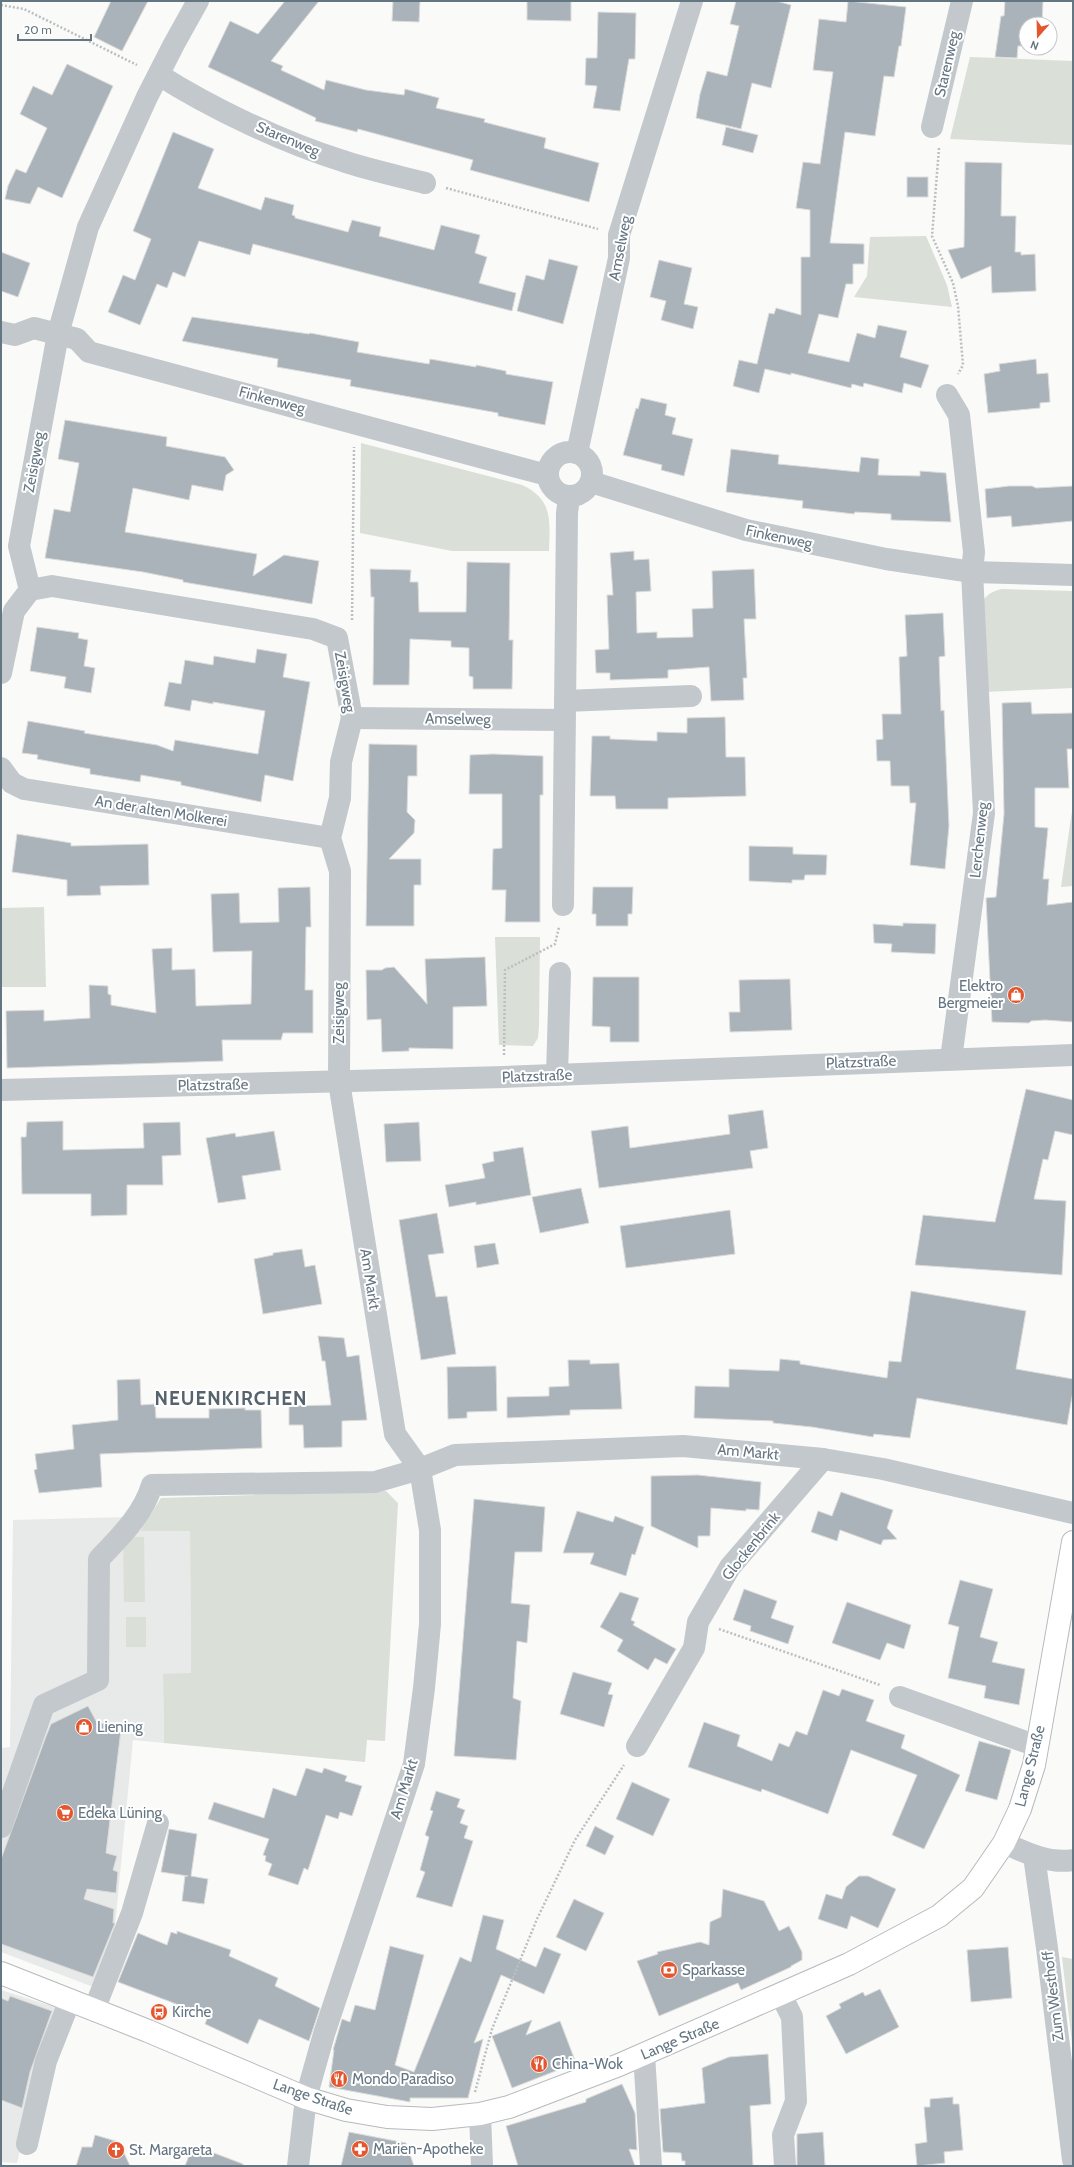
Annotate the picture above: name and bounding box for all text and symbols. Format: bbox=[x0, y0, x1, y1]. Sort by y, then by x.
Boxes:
scale bar bbox=[18, 16, 91, 42]
north arrow bbox=[1018, 16, 1058, 56]
text: 20 m bbox=[24, 22, 52, 37]
street label: Starenweg bbox=[931, 29, 963, 99]
text: N bbox=[1029, 37, 1041, 53]
street label: Starenweg bbox=[254, 118, 323, 161]
street label: Amselweg bbox=[605, 214, 635, 282]
street label: Finkenweg bbox=[237, 383, 307, 418]
street label: Zeisigweg bbox=[20, 430, 48, 494]
street label: Finkenweg bbox=[744, 521, 814, 553]
street label: Zeisigweg bbox=[331, 650, 359, 714]
street label: Amselweg bbox=[425, 709, 492, 729]
street label: An der alten Molkerei bbox=[94, 792, 228, 830]
street label: Lerchenweg bbox=[966, 801, 992, 879]
place label: Elektro Bergmeier bbox=[938, 977, 1003, 1012]
street label: Zeisigweg bbox=[330, 982, 348, 1044]
shop icon: Elektro Bergmeier bbox=[1006, 985, 1026, 1005]
street label: Platzstraße bbox=[825, 1052, 897, 1072]
street label: Platzstraße bbox=[501, 1066, 573, 1086]
street label: Platzstraße bbox=[178, 1075, 249, 1095]
street label: Am Markt bbox=[356, 1247, 384, 1311]
district label: NEUENKIRCHEN bbox=[155, 1387, 307, 1410]
street label: Am Markt bbox=[717, 1440, 779, 1464]
street label: Glockenbrink bbox=[718, 1508, 784, 1584]
shop icon: Liening bbox=[74, 1717, 94, 1737]
place label: Liening bbox=[97, 1718, 143, 1736]
street label: Lange Straße bbox=[1011, 1723, 1049, 1809]
street label: Am Markt bbox=[386, 1757, 422, 1821]
supermarket icon: Edeka Lüning bbox=[55, 1803, 75, 1823]
place label: Edeka Lüning bbox=[78, 1804, 163, 1822]
street label: Zum Westhoff bbox=[1039, 1950, 1067, 2042]
bank icon: Sparkasse bbox=[659, 1960, 679, 1980]
place label: Sparkasse bbox=[682, 1961, 745, 1979]
bus stop icon: Kirche bbox=[149, 2002, 169, 2022]
place label: Kirche bbox=[172, 2003, 212, 2021]
street label: Lange Straße bbox=[638, 2014, 722, 2064]
restaurant icon: China-Wok bbox=[529, 2054, 549, 2074]
place label: China-Wok bbox=[552, 2055, 623, 2073]
restaurant icon: Mondo Paradiso bbox=[329, 2069, 349, 2089]
place label: Mondo Paradiso bbox=[352, 2070, 454, 2088]
street label: Lange Straße bbox=[271, 2075, 356, 2119]
pharmacy icon: Marien-Apotheke bbox=[350, 2139, 370, 2159]
church icon: St. Margareta bbox=[106, 2140, 126, 2160]
place label: Marien-Apotheke bbox=[373, 2140, 484, 2158]
place label: St. Margareta bbox=[129, 2141, 213, 2159]

